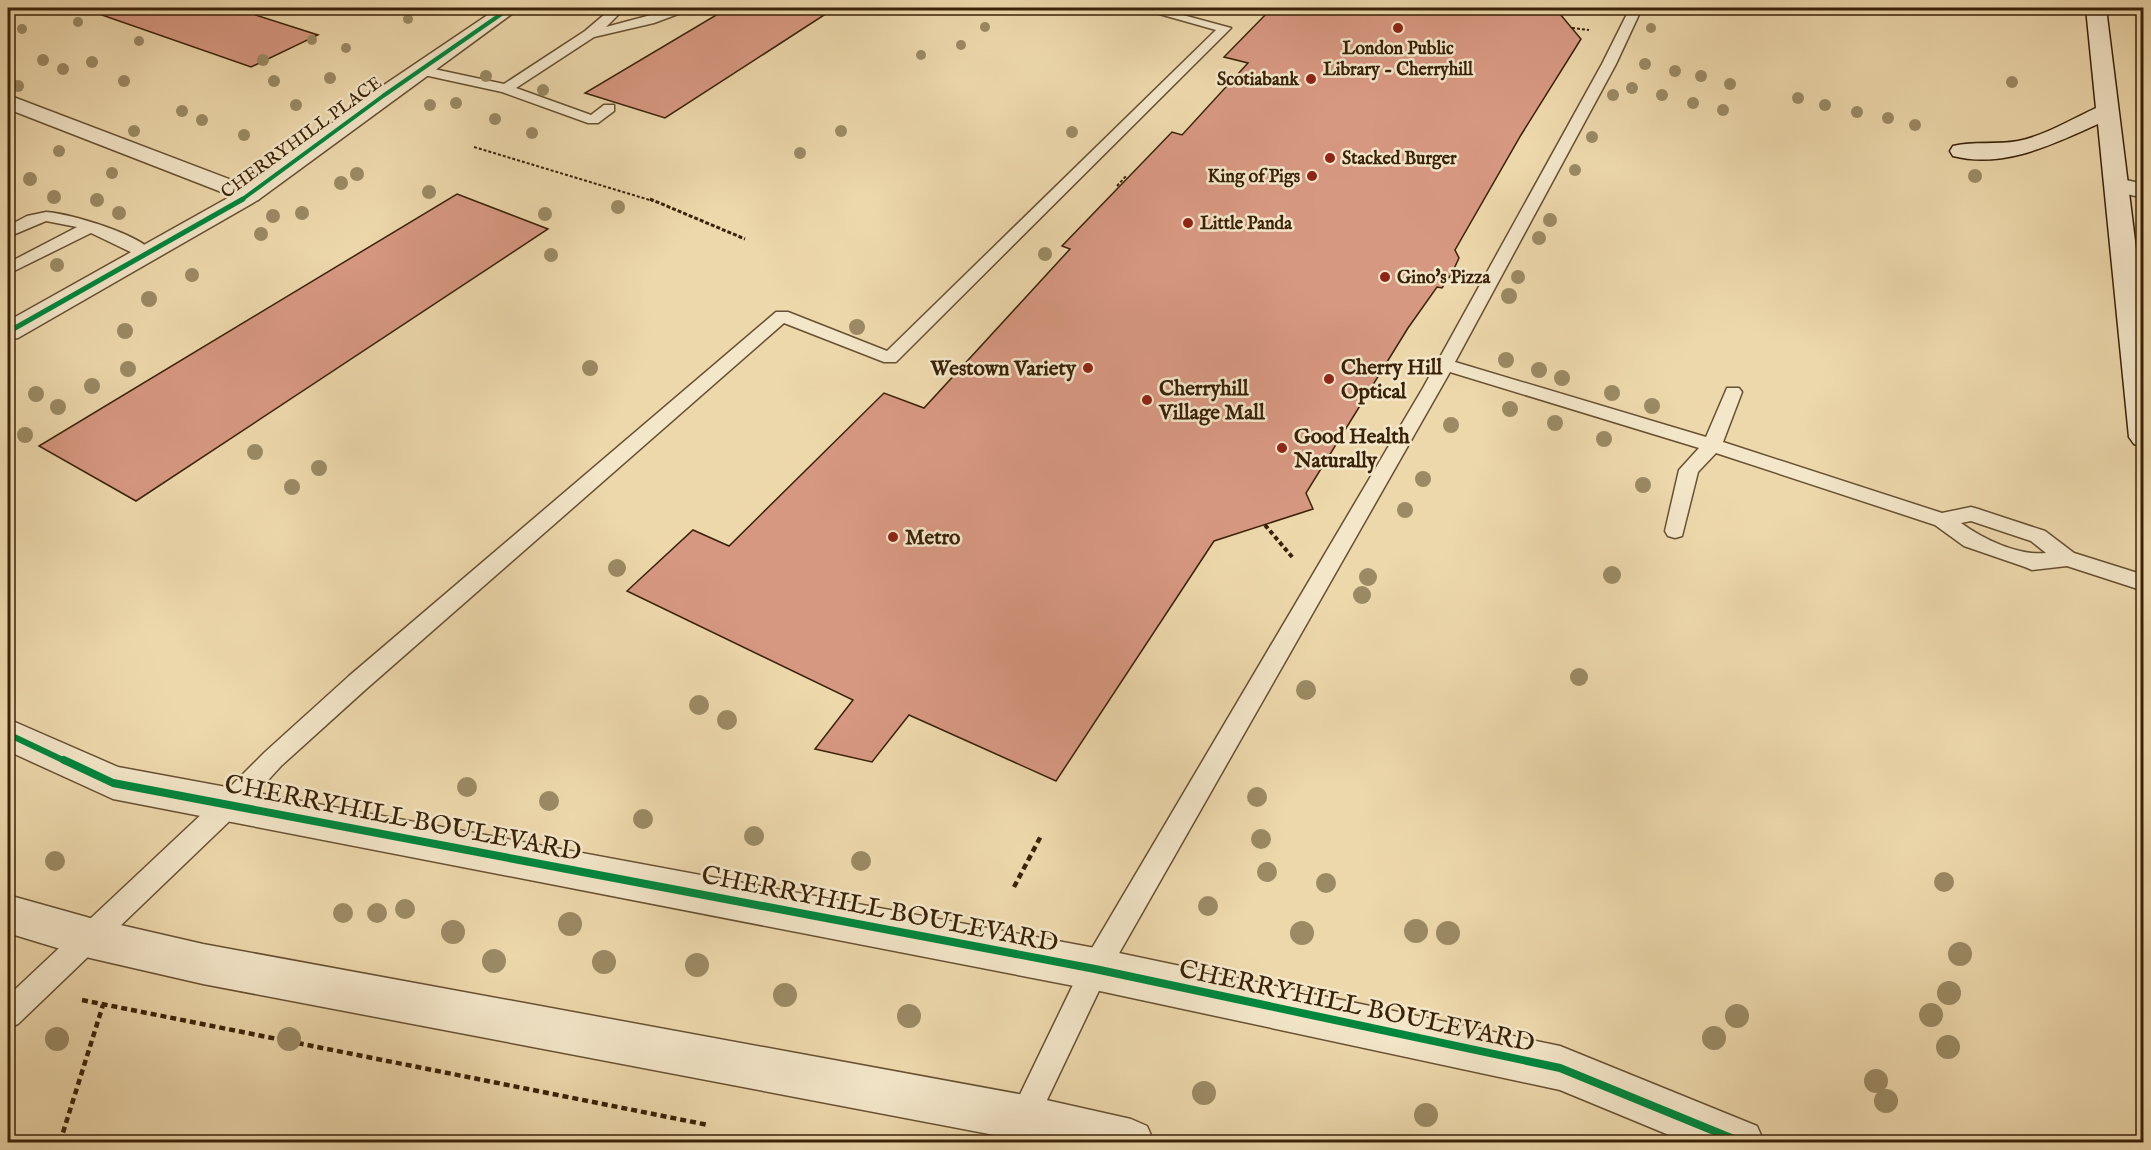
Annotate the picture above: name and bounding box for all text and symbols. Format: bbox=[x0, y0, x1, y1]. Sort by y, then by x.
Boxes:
marker: London Public Library - Cherryhill bbox=[1391, 21, 1405, 35]
place label: London Public Library - Cherryhill bbox=[1323, 38, 1474, 82]
place label: Scotiabank bbox=[1217, 69, 1300, 92]
street label: CHERRYHILL PLACE bbox=[217, 72, 387, 204]
marker: Scotiabank bbox=[1304, 72, 1318, 86]
place label: Stacked Burger bbox=[1342, 148, 1457, 171]
marker: Stacked Burger bbox=[1323, 151, 1337, 165]
place label: King of Pigs bbox=[1207, 166, 1301, 189]
marker: King of Pigs bbox=[1305, 169, 1319, 183]
place label: Little Panda bbox=[1200, 213, 1293, 236]
marker: Little Panda bbox=[1181, 216, 1195, 230]
place label: Gino's Pizza bbox=[1397, 267, 1491, 290]
marker: Gino's Pizza bbox=[1378, 270, 1392, 284]
place label: Cherry Hill Optical bbox=[1341, 355, 1444, 406]
place label: Westown Variety bbox=[929, 356, 1077, 383]
marker: Westown Variety bbox=[1081, 361, 1095, 375]
marker: Cherry Hill Optical bbox=[1322, 372, 1336, 386]
place label: Cherryhill Village Mall bbox=[1158, 376, 1266, 427]
marker: Cherryhill Village Mall bbox=[1140, 393, 1154, 407]
place label: Good Health Naturally bbox=[1293, 424, 1411, 475]
marker: Good Health Naturally bbox=[1275, 441, 1289, 455]
place label: Metro bbox=[905, 525, 961, 552]
marker: Metro bbox=[886, 530, 900, 544]
street label: CHERRYHILL BOULEVARD bbox=[221, 768, 584, 869]
street label: CHERRYHILL BOULEVARD bbox=[698, 859, 1061, 960]
street label: CHERRYHILL BOULEVARD bbox=[1176, 953, 1538, 1060]

